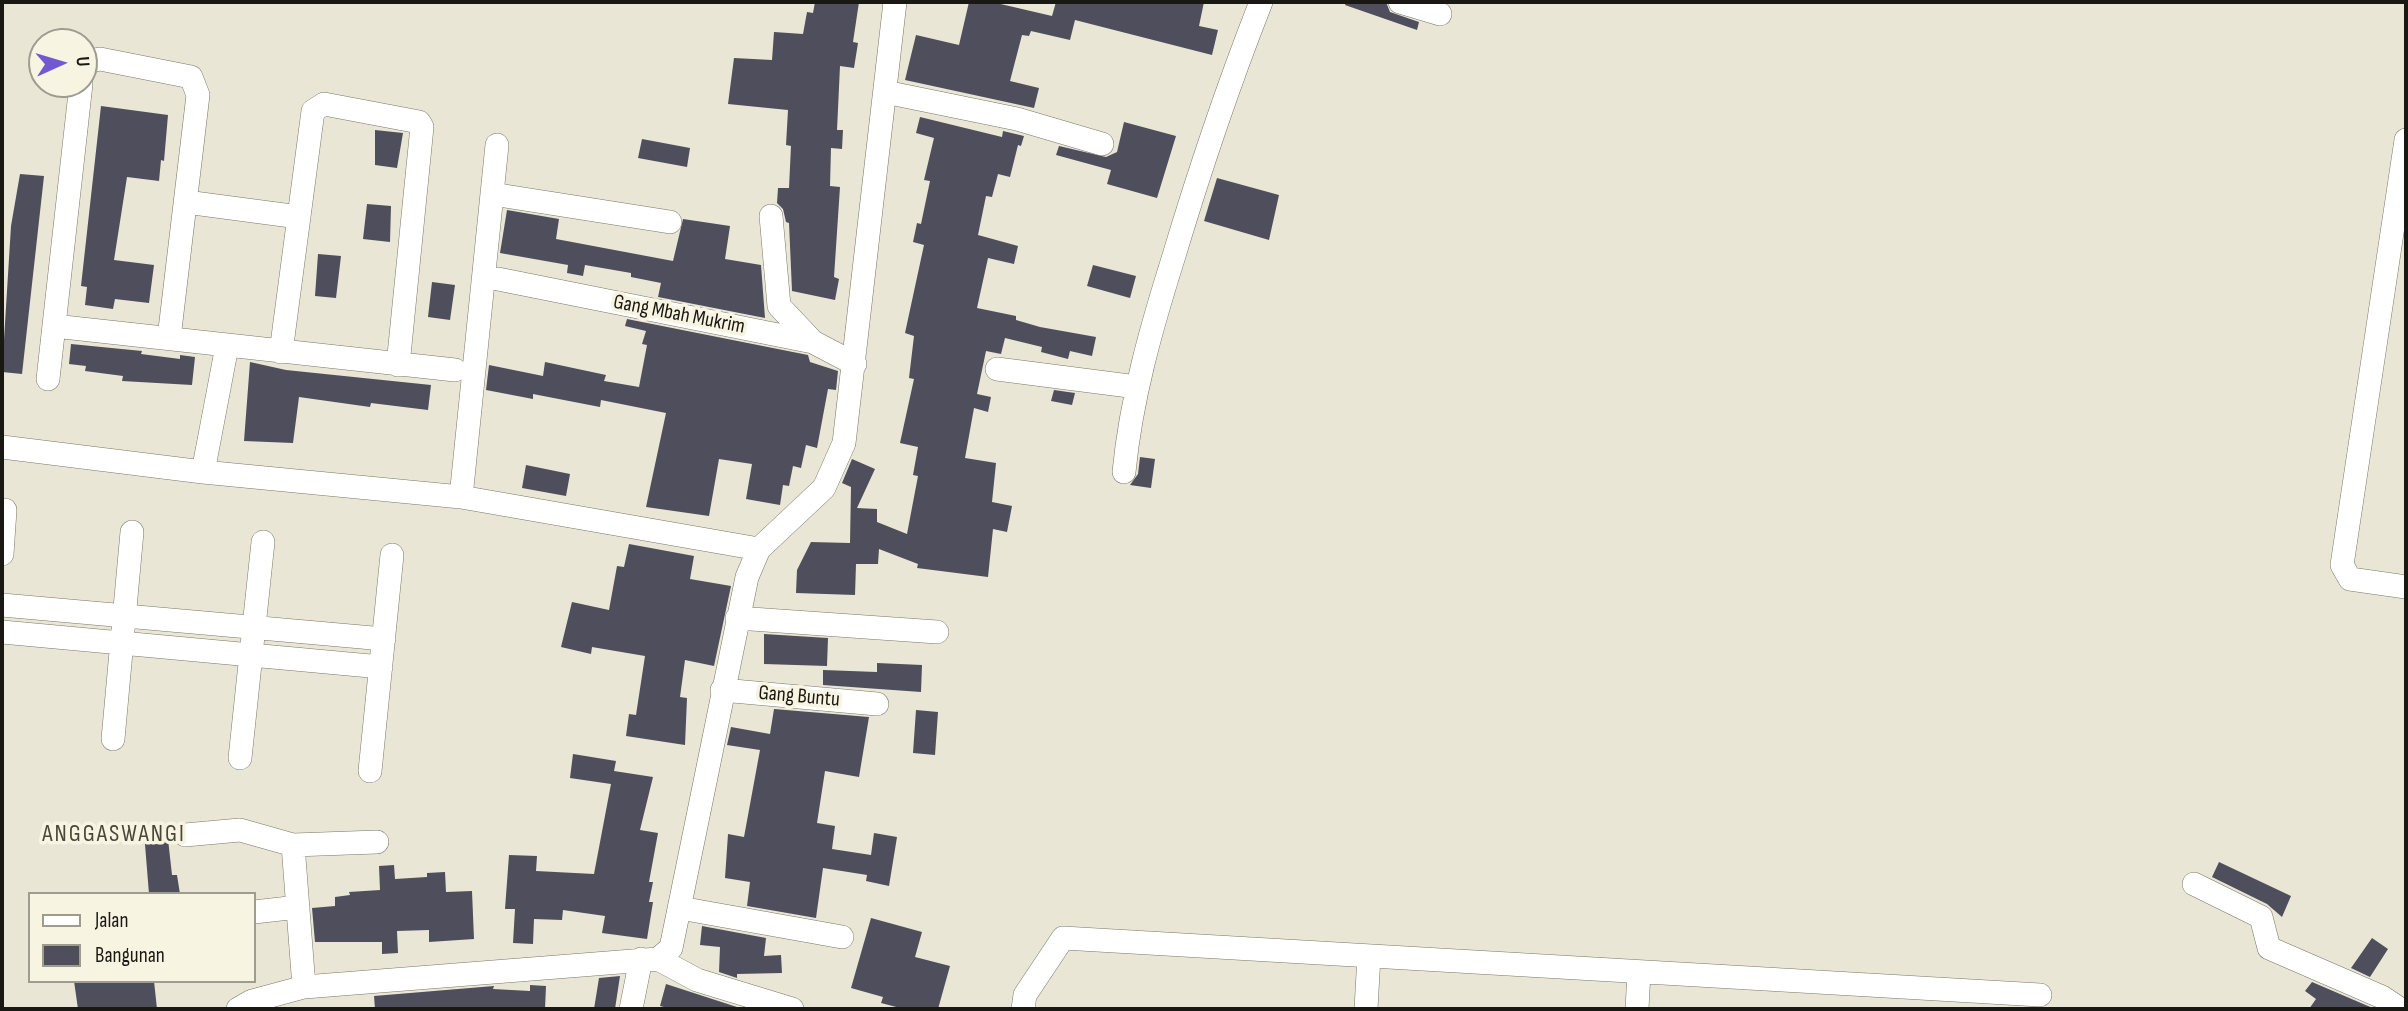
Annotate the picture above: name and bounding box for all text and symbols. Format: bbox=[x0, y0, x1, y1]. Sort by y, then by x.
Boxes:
north arrow bbox=[28, 28, 98, 98]
text: U bbox=[71, 56, 94, 67]
street label: Gang Mbah Mukrim bbox=[611, 290, 747, 340]
street label: Gang Buntu bbox=[757, 681, 841, 713]
district label: ANGGASWANGI bbox=[44, 821, 184, 849]
legend bbox=[28, 892, 256, 983]
text: Jalan bbox=[95, 908, 128, 933]
text: Bangunan bbox=[95, 943, 165, 968]

